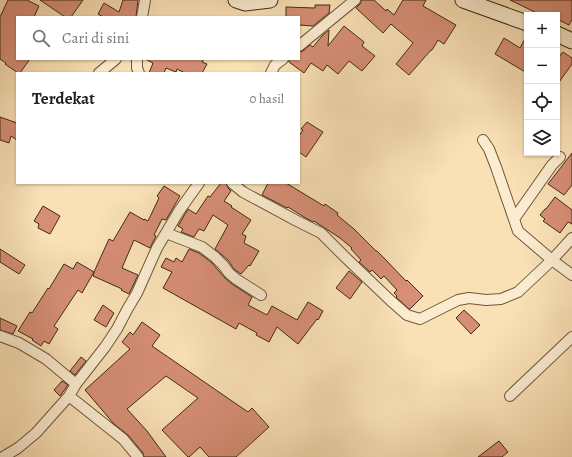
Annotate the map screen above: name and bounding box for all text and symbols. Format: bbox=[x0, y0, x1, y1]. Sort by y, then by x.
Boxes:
map controls bbox=[524, 12, 560, 156]
button: + bbox=[524, 12, 560, 48]
search box bbox=[16, 16, 300, 60]
icon: search bbox=[30, 27, 52, 49]
text: Cari di sini bbox=[62, 28, 129, 48]
button: − bbox=[524, 48, 560, 84]
button: locate bbox=[524, 84, 560, 120]
text: Terdekat bbox=[32, 87, 95, 110]
text: 0 hasil bbox=[249, 90, 284, 107]
button: layers bbox=[524, 120, 560, 156]

